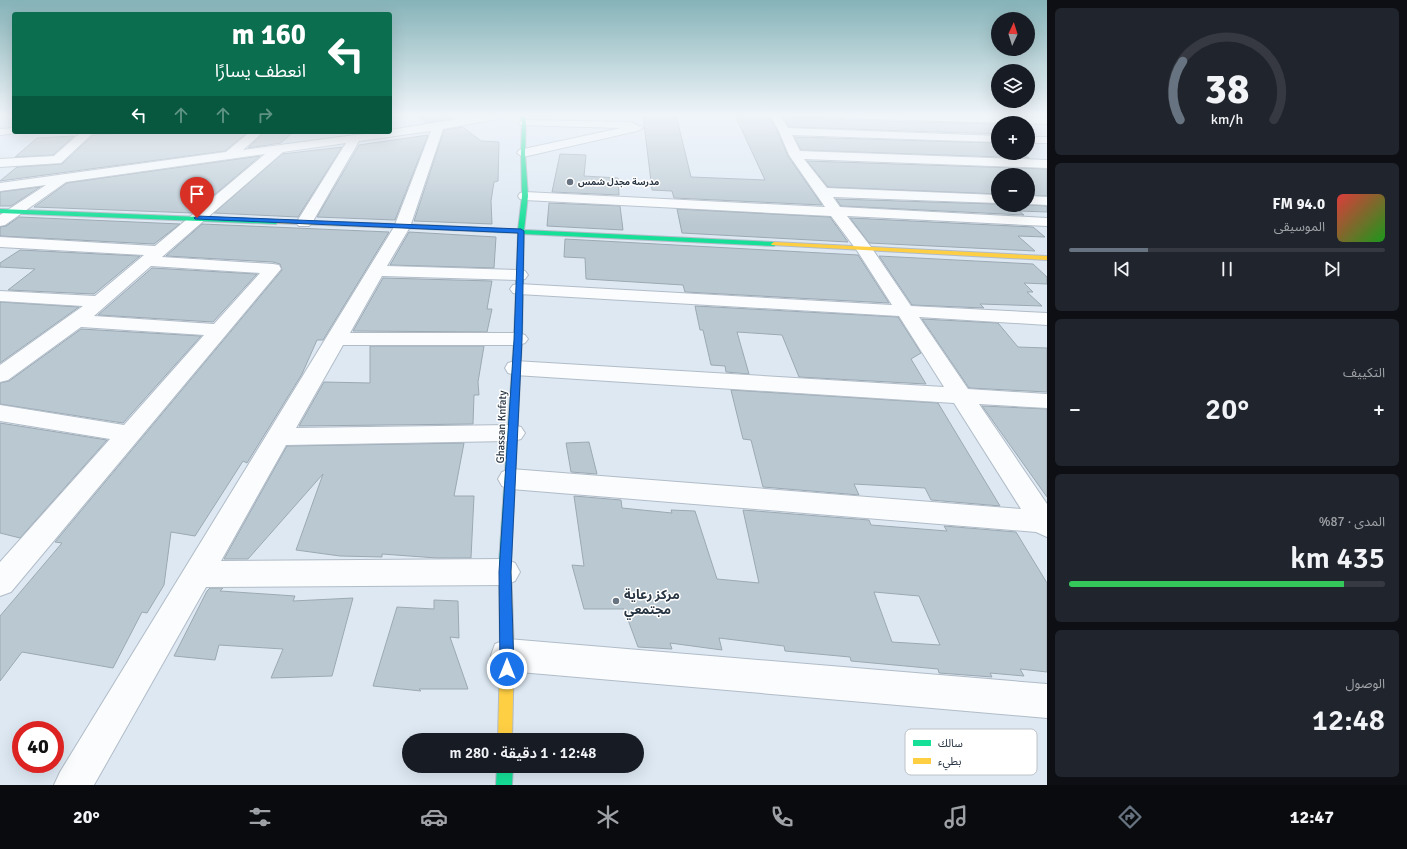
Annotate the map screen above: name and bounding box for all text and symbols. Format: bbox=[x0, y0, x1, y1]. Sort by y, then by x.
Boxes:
north arrow bbox=[991, 12, 1035, 56]
map controls bbox=[991, 12, 1035, 212]
text: 160 m bbox=[232, 18, 306, 52]
icon: left bbox=[320, 28, 372, 80]
text: انعطف يسارًا bbox=[215, 60, 306, 82]
button: layers bbox=[991, 64, 1035, 108]
text: 38 bbox=[1205, 64, 1249, 115]
icon: left bbox=[128, 104, 150, 126]
icon: ahead bbox=[170, 104, 192, 126]
icon: ahead bbox=[212, 104, 234, 126]
icon: right bbox=[254, 104, 276, 126]
text: km/h bbox=[1211, 110, 1243, 127]
button: + bbox=[991, 116, 1035, 160]
button: − bbox=[991, 168, 1035, 212]
pin bbox=[180, 177, 214, 218]
marker: مدرسة مجدل شمس bbox=[565, 177, 575, 187]
place label: مدرسة مجدل شمس bbox=[578, 177, 659, 188]
icon: arrive bbox=[186, 183, 208, 205]
text: 94.0 FM bbox=[1273, 195, 1325, 213]
text: الموسيقى bbox=[1274, 219, 1325, 235]
icon: previous bbox=[1111, 258, 1133, 280]
icon: pause bbox=[1216, 258, 1238, 280]
icon: next bbox=[1321, 258, 1343, 280]
text: التكييف bbox=[1343, 365, 1385, 381]
street label: Ghassan Knfaty bbox=[494, 389, 509, 464]
text: 20° bbox=[1205, 391, 1249, 428]
text: − bbox=[1069, 396, 1081, 423]
text: + bbox=[1373, 396, 1385, 423]
text: المدى · 87% bbox=[1319, 514, 1385, 530]
text: 435 km bbox=[1290, 540, 1385, 577]
place label: مركز رعاية مجتمعي bbox=[624, 587, 680, 620]
marker: مركز رعاية مجتمعي bbox=[611, 596, 621, 606]
position arrow bbox=[486, 648, 528, 690]
text: الوصول bbox=[1345, 676, 1385, 692]
text: 12:48 bbox=[1312, 702, 1385, 739]
speed limit sign: 40 bbox=[12, 721, 64, 773]
legend bbox=[905, 729, 1037, 775]
text: سالك bbox=[938, 737, 963, 750]
text: 12:48 · 1 دقيقة · 280 m bbox=[450, 744, 596, 762]
text: بطيء bbox=[938, 755, 961, 771]
icon: filters bbox=[246, 803, 274, 831]
icon: car bbox=[420, 803, 448, 831]
icon: climate bbox=[594, 803, 622, 831]
icon: phone bbox=[768, 803, 796, 831]
icon: music bbox=[942, 803, 970, 831]
icon: directions bbox=[1116, 803, 1144, 831]
text: 20° bbox=[73, 806, 100, 828]
text: 12:47 bbox=[1290, 806, 1334, 828]

